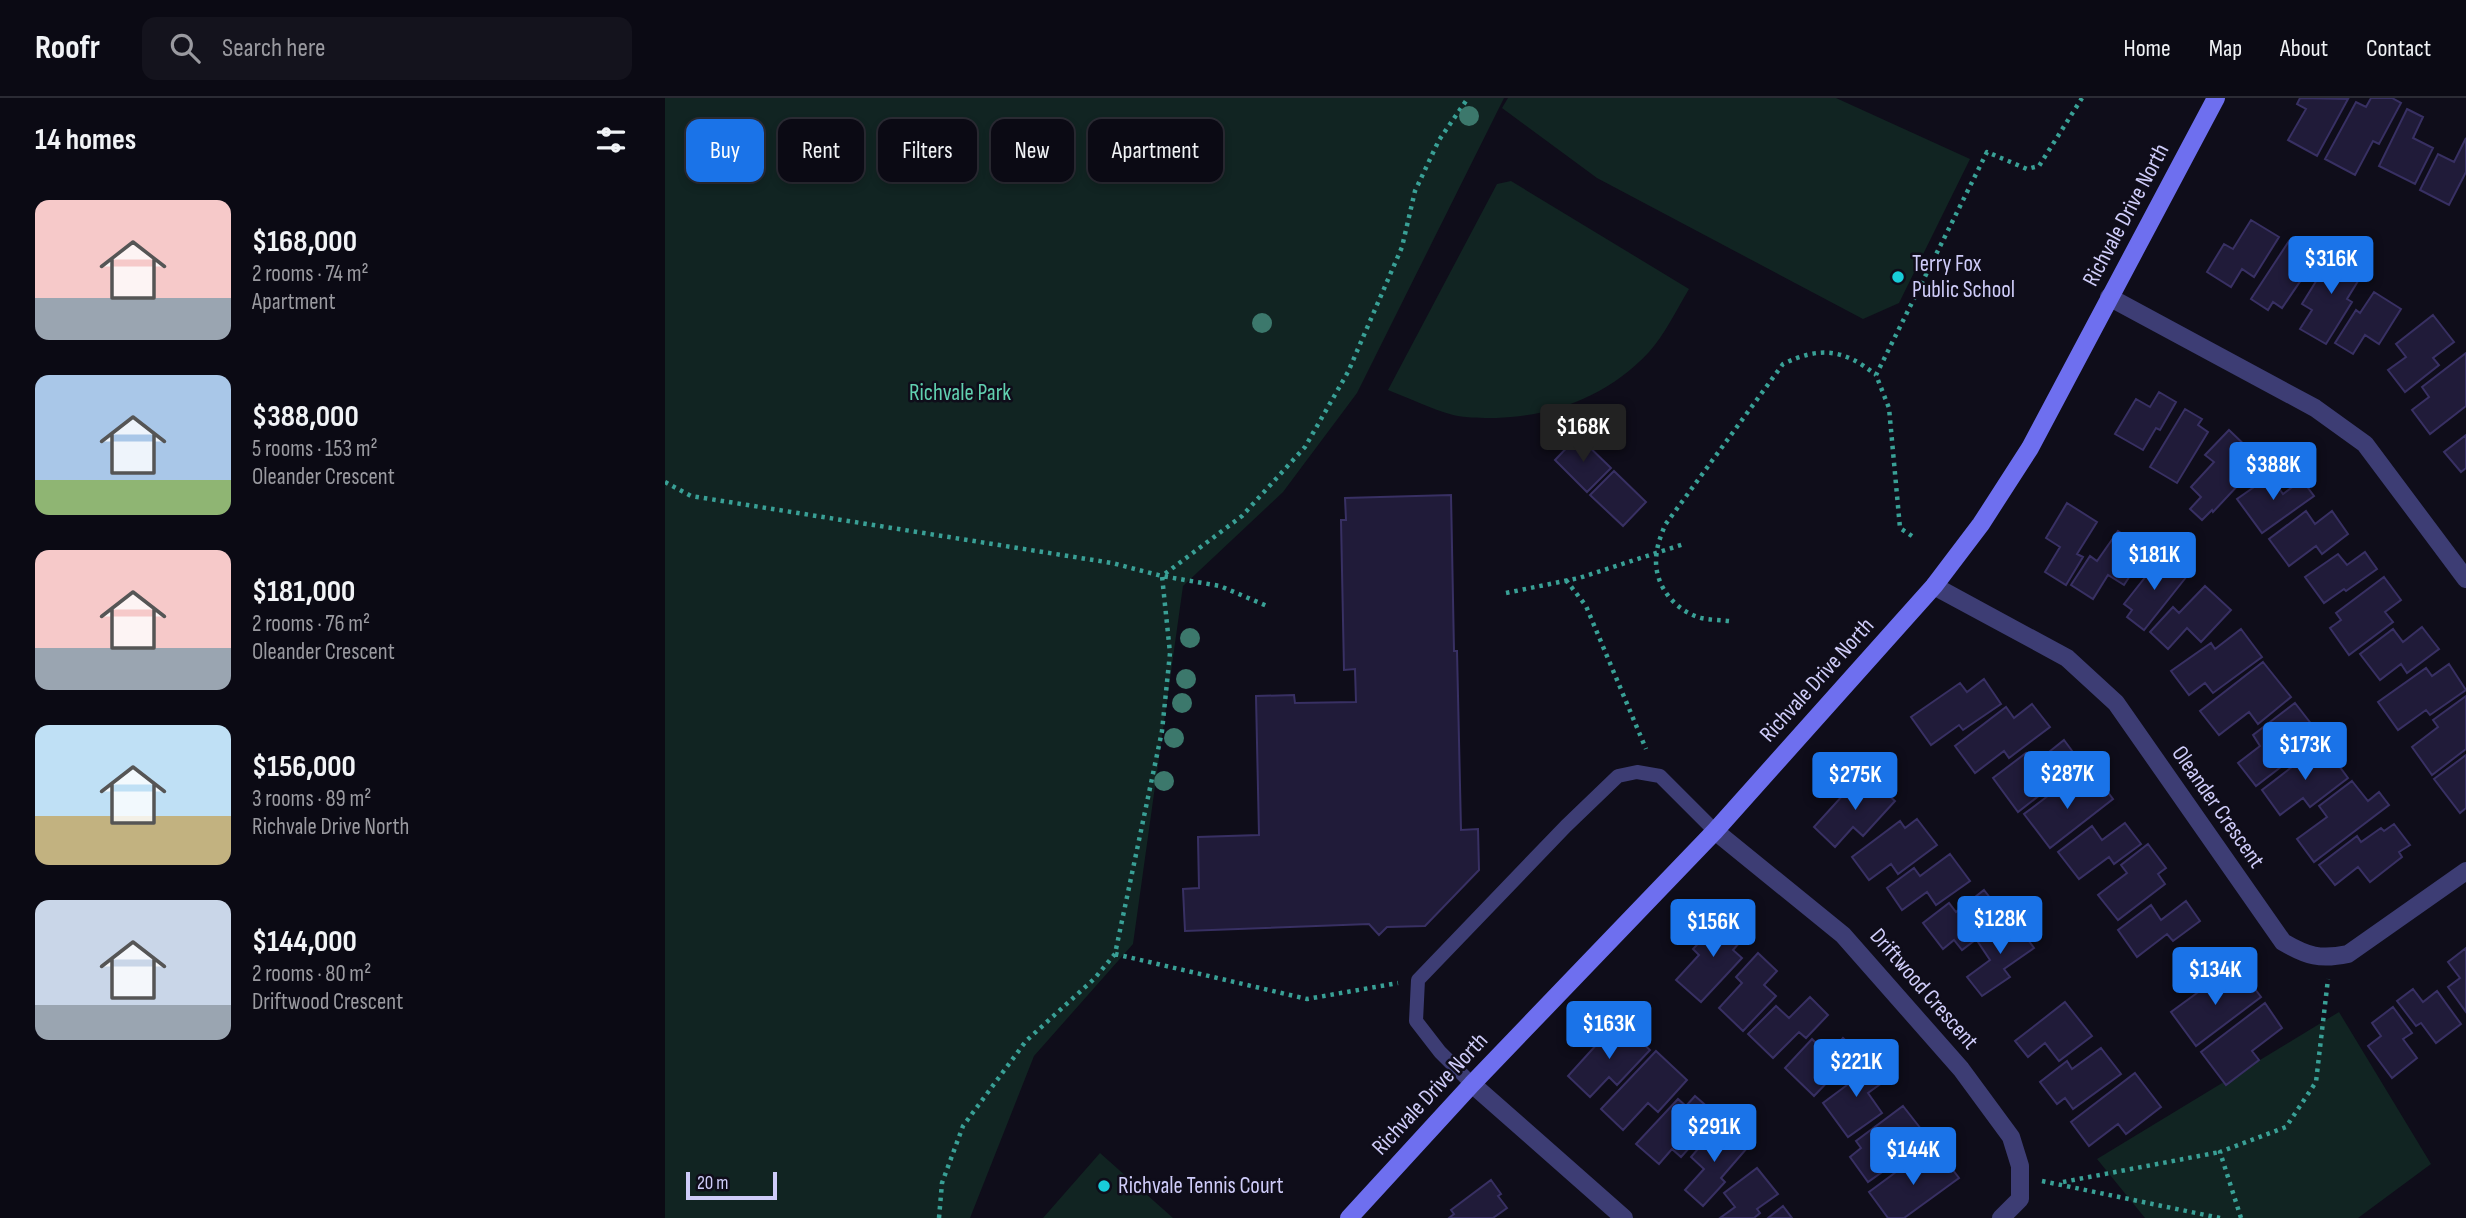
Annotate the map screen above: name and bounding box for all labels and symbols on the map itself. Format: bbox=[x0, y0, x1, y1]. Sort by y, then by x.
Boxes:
street label: Richvale Drive North bbox=[2077, 139, 2175, 291]
pin: $316K bbox=[2282, 236, 2380, 296]
place label: Terry Fox Public School bbox=[1912, 250, 2015, 304]
marker: Terry Fox Public School bbox=[1890, 269, 1906, 285]
park label: Richvale Park bbox=[909, 379, 1011, 407]
pin: $168K bbox=[1534, 404, 1632, 464]
pin: $388K bbox=[2224, 442, 2322, 502]
pin: $181K bbox=[2105, 532, 2203, 592]
street label: Richvale Drive North bbox=[1754, 612, 1880, 748]
pin: $173K bbox=[2256, 722, 2354, 782]
street label: Oleander Crescent bbox=[2166, 740, 2270, 874]
pin: $275K bbox=[1806, 752, 1904, 812]
pin: $287K bbox=[2018, 752, 2116, 811]
pin: $128K bbox=[1951, 896, 2049, 956]
pin: $156K bbox=[1664, 900, 1762, 959]
street label: Driftwood Crescent bbox=[1864, 923, 1984, 1055]
pin: $134K bbox=[2166, 948, 2264, 1007]
pin: $163K bbox=[1560, 1002, 1658, 1061]
street label: Richvale Drive North bbox=[1366, 1027, 1494, 1161]
pin: $221K bbox=[1807, 1040, 1905, 1099]
pin: $291K bbox=[1665, 1104, 1763, 1164]
pin: $144K bbox=[1864, 1128, 1962, 1187]
scale bar bbox=[686, 1169, 777, 1201]
place label: Richvale Tennis Court bbox=[1118, 1172, 1283, 1200]
marker: Richvale Tennis Court bbox=[1096, 1178, 1112, 1194]

